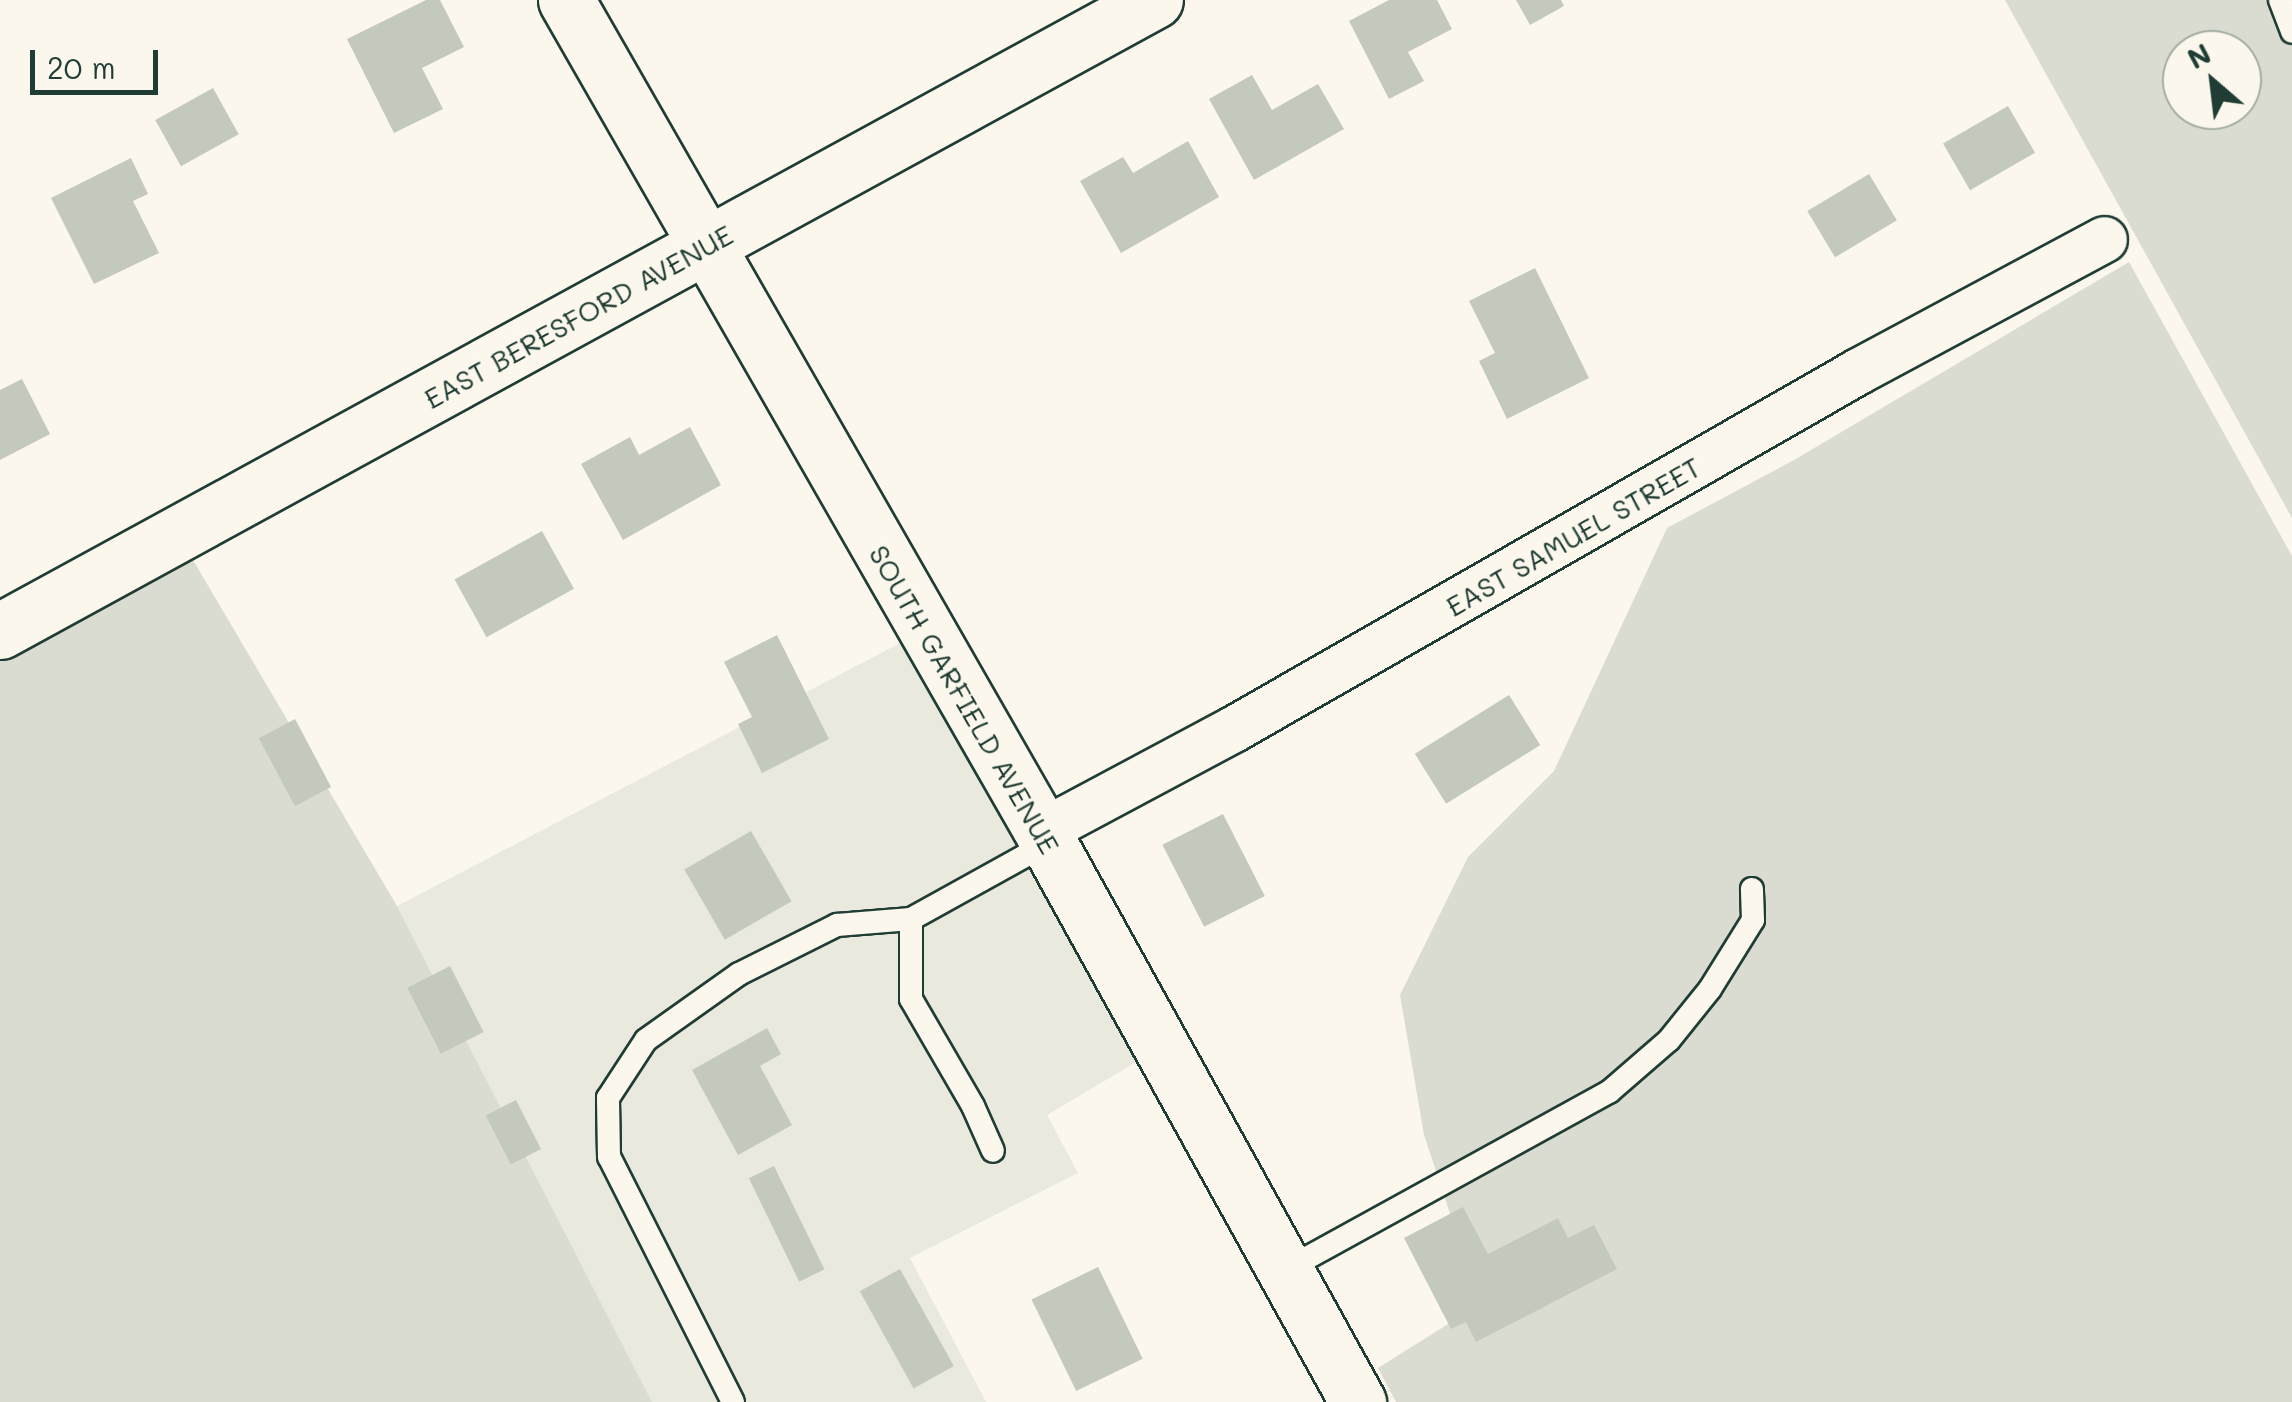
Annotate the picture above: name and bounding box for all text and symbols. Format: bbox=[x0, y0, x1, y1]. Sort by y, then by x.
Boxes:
scale bar bbox=[35, 30, 162, 92]
north arrow bbox=[2162, 30, 2262, 130]
text: N bbox=[2181, 34, 2217, 76]
text: 20 m bbox=[47, 47, 116, 87]
street label: EAST BERESFORD AVENUE bbox=[418, 217, 738, 415]
street label: EAST SAMUEL STREET bbox=[1440, 449, 1706, 623]
street label: SOUTH GARFIELD AVENUE bbox=[863, 539, 1067, 859]

